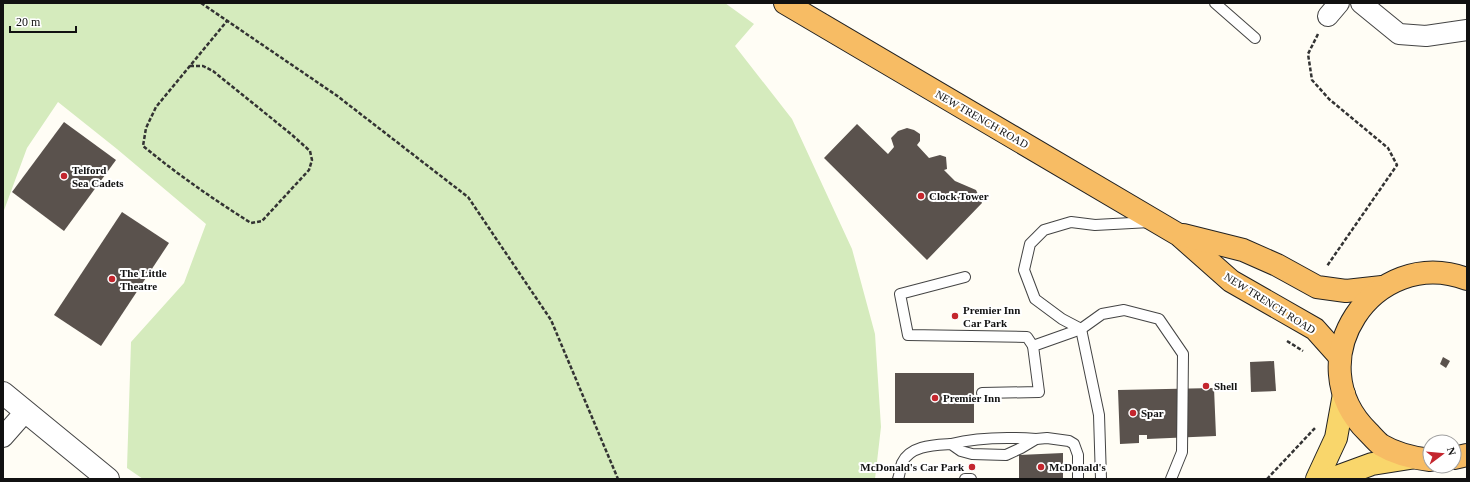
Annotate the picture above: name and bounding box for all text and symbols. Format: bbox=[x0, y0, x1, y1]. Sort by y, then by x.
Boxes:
scale bar bbox=[10, 8, 76, 34]
text: 20 m bbox=[16, 15, 41, 29]
street label: NEW TRENCH ROAD bbox=[933, 87, 1031, 151]
place label: Telford Sea Cadets bbox=[72, 164, 124, 189]
marker: Telford Sea Cadets bbox=[59, 171, 69, 181]
place label: Clock Tower bbox=[929, 190, 989, 202]
marker: Clock Tower bbox=[916, 191, 926, 201]
place label: The Little Theatre bbox=[120, 267, 167, 292]
street label: NEW TRENCH ROAD bbox=[1222, 270, 1318, 336]
marker: The Little Theatre bbox=[107, 274, 117, 284]
place label: Premier Inn Car Park bbox=[963, 304, 1020, 329]
marker: Premier Inn Car Park bbox=[950, 311, 960, 321]
place label: Shell bbox=[1214, 380, 1237, 392]
marker: Shell bbox=[1201, 381, 1211, 391]
place label: Premier Inn bbox=[943, 392, 1000, 404]
marker: Premier Inn bbox=[930, 393, 940, 403]
place label: Spar bbox=[1141, 407, 1164, 419]
marker: Spar bbox=[1128, 408, 1138, 418]
north arrow bbox=[1422, 434, 1462, 474]
text: N bbox=[1445, 446, 1458, 457]
place label: McDonald's Car Park bbox=[860, 461, 965, 473]
place label: McDonald's bbox=[1049, 461, 1107, 473]
marker: McDonald's Car Park bbox=[967, 462, 977, 472]
marker: McDonald's bbox=[1036, 462, 1046, 472]

